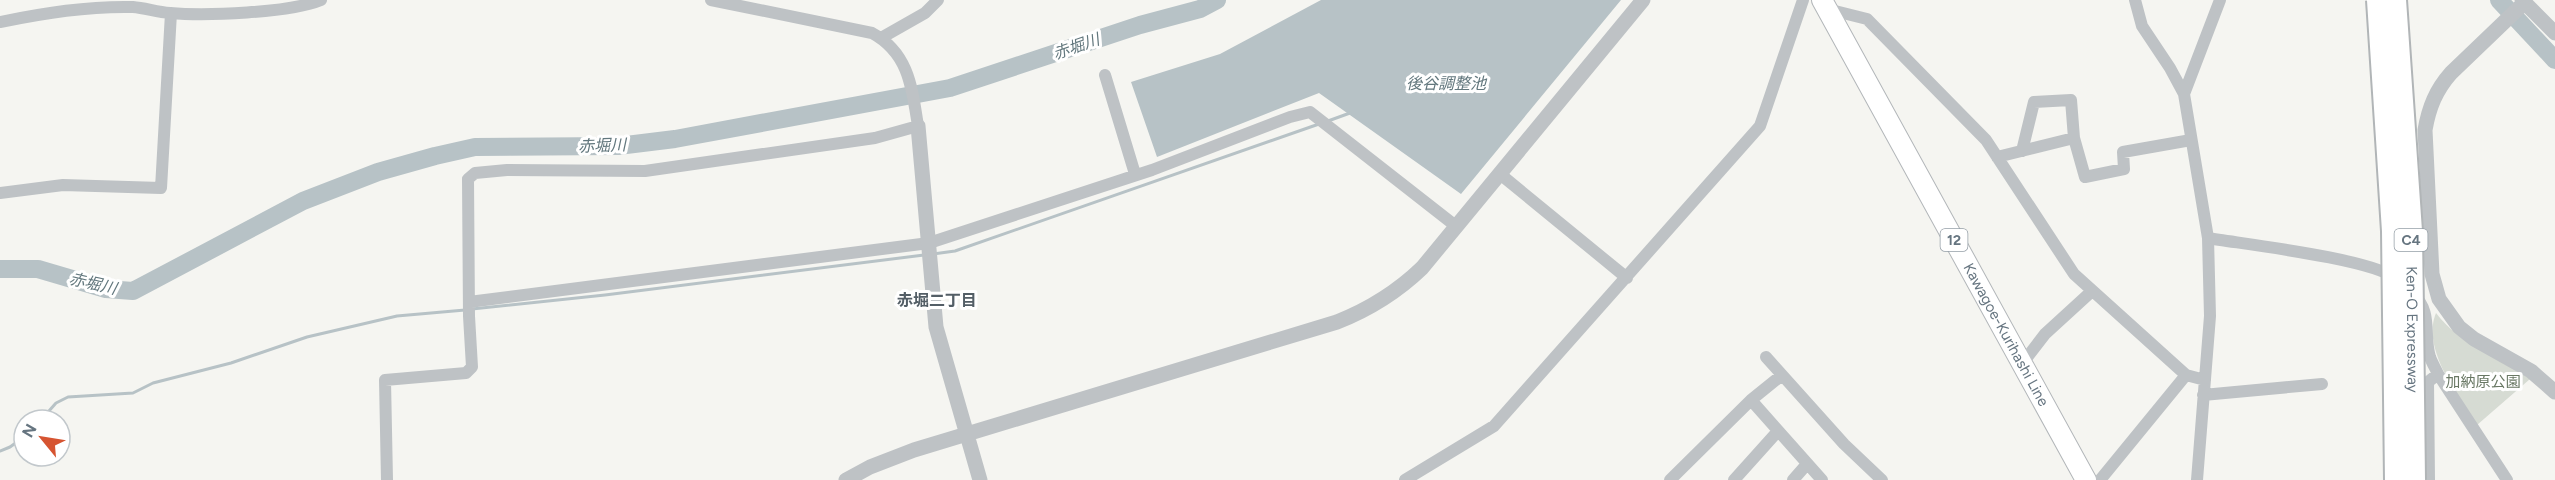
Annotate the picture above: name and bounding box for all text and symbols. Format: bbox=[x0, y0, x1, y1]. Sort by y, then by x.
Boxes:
water label: 赤堀川 bbox=[1050, 29, 1104, 63]
water label: 後谷調整池 bbox=[1406, 74, 1488, 93]
water label: 赤堀川 bbox=[578, 135, 628, 156]
road number: 12 bbox=[1940, 229, 1968, 251]
road number: C4 bbox=[2394, 229, 2428, 251]
street label: Kawagoe-Kurihashi Line bbox=[1960, 260, 2053, 409]
street label: Ken-O Expressway bbox=[2402, 266, 2422, 393]
water label: 赤堀川 bbox=[67, 269, 120, 299]
district label: 赤堀二丁目 bbox=[897, 291, 977, 310]
park label: 加納原公園 bbox=[2445, 373, 2521, 391]
north arrow bbox=[12, 408, 72, 468]
text: N bbox=[18, 421, 41, 441]

